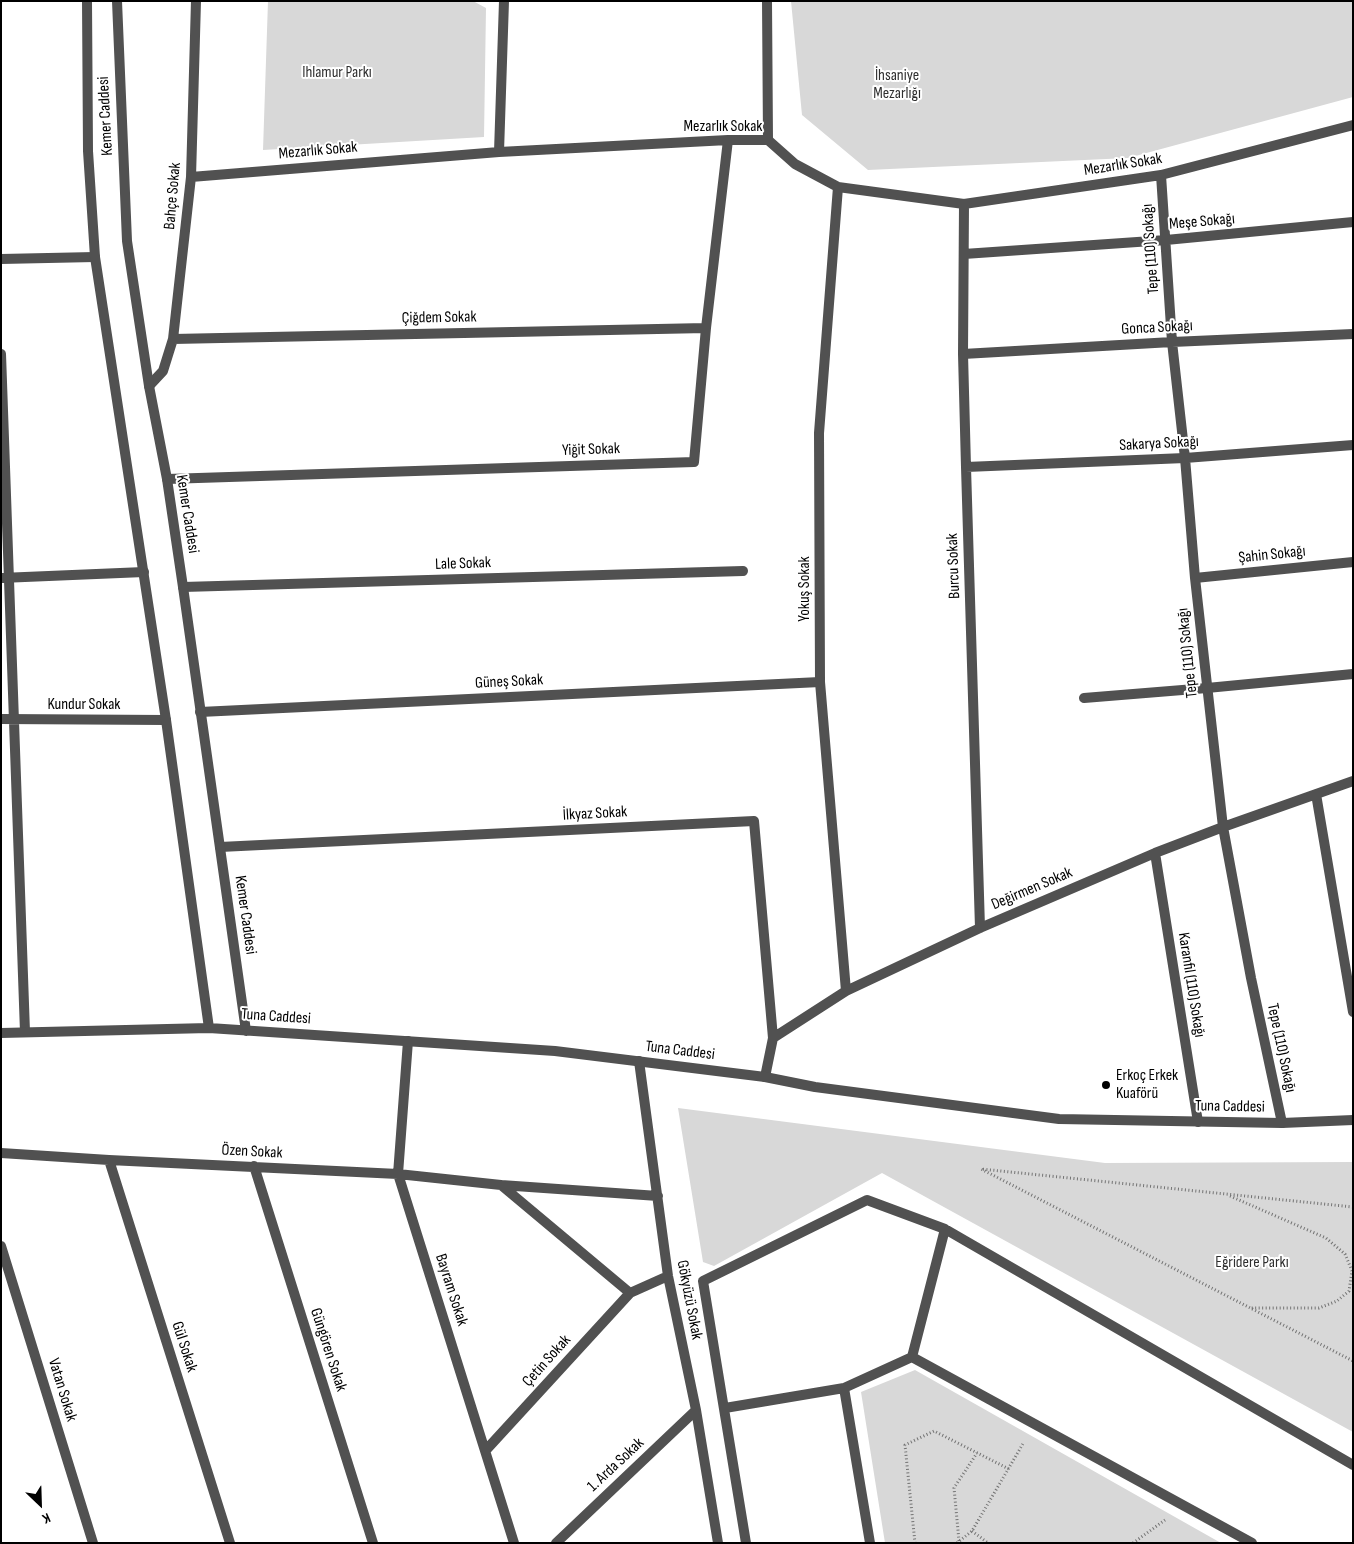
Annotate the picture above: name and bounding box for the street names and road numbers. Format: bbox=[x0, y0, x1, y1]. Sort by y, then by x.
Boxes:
street label: Kemer Caddesi bbox=[94, 76, 118, 156]
street label: Mezarlık Sokak bbox=[684, 117, 762, 137]
street label: Mezarlık Sokak bbox=[278, 138, 358, 164]
street label: Mezarlık Sokak bbox=[1083, 149, 1163, 181]
street label: Bahçe Sokak bbox=[161, 162, 185, 230]
street label: Tepe (110) Sokağı bbox=[1138, 203, 1164, 295]
street label: Meşe Sokağı bbox=[1168, 210, 1236, 234]
street label: Çiğdem Sokak bbox=[401, 308, 477, 328]
street label: Gonca Sokağı bbox=[1121, 317, 1193, 339]
street label: Sakarya Sokağı bbox=[1119, 432, 1199, 456]
street label: Yiğit Sokak bbox=[562, 439, 620, 461]
street label: Kemer Caddesi bbox=[171, 473, 203, 555]
street label: Burcu Sokak bbox=[943, 533, 965, 599]
street label: Şahin Sokağı bbox=[1238, 542, 1306, 568]
street label: Lale Sokak bbox=[435, 553, 491, 575]
street label: Yokuş Sokak bbox=[795, 556, 815, 622]
street label: Tepe (110) Sokağı bbox=[1174, 607, 1202, 699]
street label: Güneş Sokak bbox=[474, 671, 544, 693]
street label: Kundur Sokak bbox=[48, 695, 120, 715]
street label: İlkyaz Sokak bbox=[562, 803, 628, 825]
street label: Değirmen Sokak bbox=[989, 863, 1075, 915]
street label: Kemer Caddesi bbox=[230, 874, 260, 956]
street label: Karanfil (110) Sokağı bbox=[1173, 931, 1209, 1039]
street label: Tepe (110) Sokağı bbox=[1262, 1002, 1300, 1094]
street label: Tuna Caddesi bbox=[241, 1005, 311, 1029]
street label: Tuna Caddesi bbox=[644, 1037, 716, 1065]
street label: Tuna Caddesi bbox=[1195, 1097, 1265, 1117]
street label: Özen Sokak bbox=[221, 1141, 283, 1163]
street label: Bayram Sokak bbox=[430, 1252, 472, 1328]
street label: Gökyüzü Sokak bbox=[672, 1259, 706, 1341]
street label: Güngören Sokak bbox=[305, 1306, 351, 1394]
street label: Gül Sokak bbox=[167, 1319, 201, 1375]
street label: Çetin Sokak bbox=[519, 1331, 575, 1391]
street label: Vatan Sokak bbox=[43, 1356, 81, 1424]
street label: 1. Arda Sokak bbox=[584, 1434, 648, 1496]

